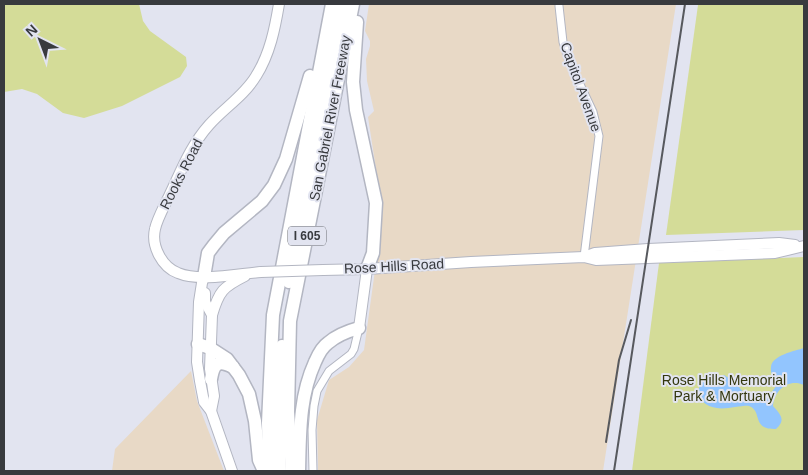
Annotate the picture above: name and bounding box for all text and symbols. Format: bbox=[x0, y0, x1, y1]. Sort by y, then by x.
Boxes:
north arrow bbox=[15, 15, 65, 65]
text: N bbox=[22, 21, 40, 40]
street label: San Gabriel River Freeway bbox=[306, 34, 354, 202]
street label: Capitol Avenue bbox=[557, 40, 605, 134]
street label: Rooks Road bbox=[156, 136, 206, 212]
road number: I 605 bbox=[288, 227, 326, 246]
street label: Rose Hills Road bbox=[343, 255, 445, 277]
park label: Rose Hills Memorial Park & Mortuary bbox=[662, 372, 786, 404]

